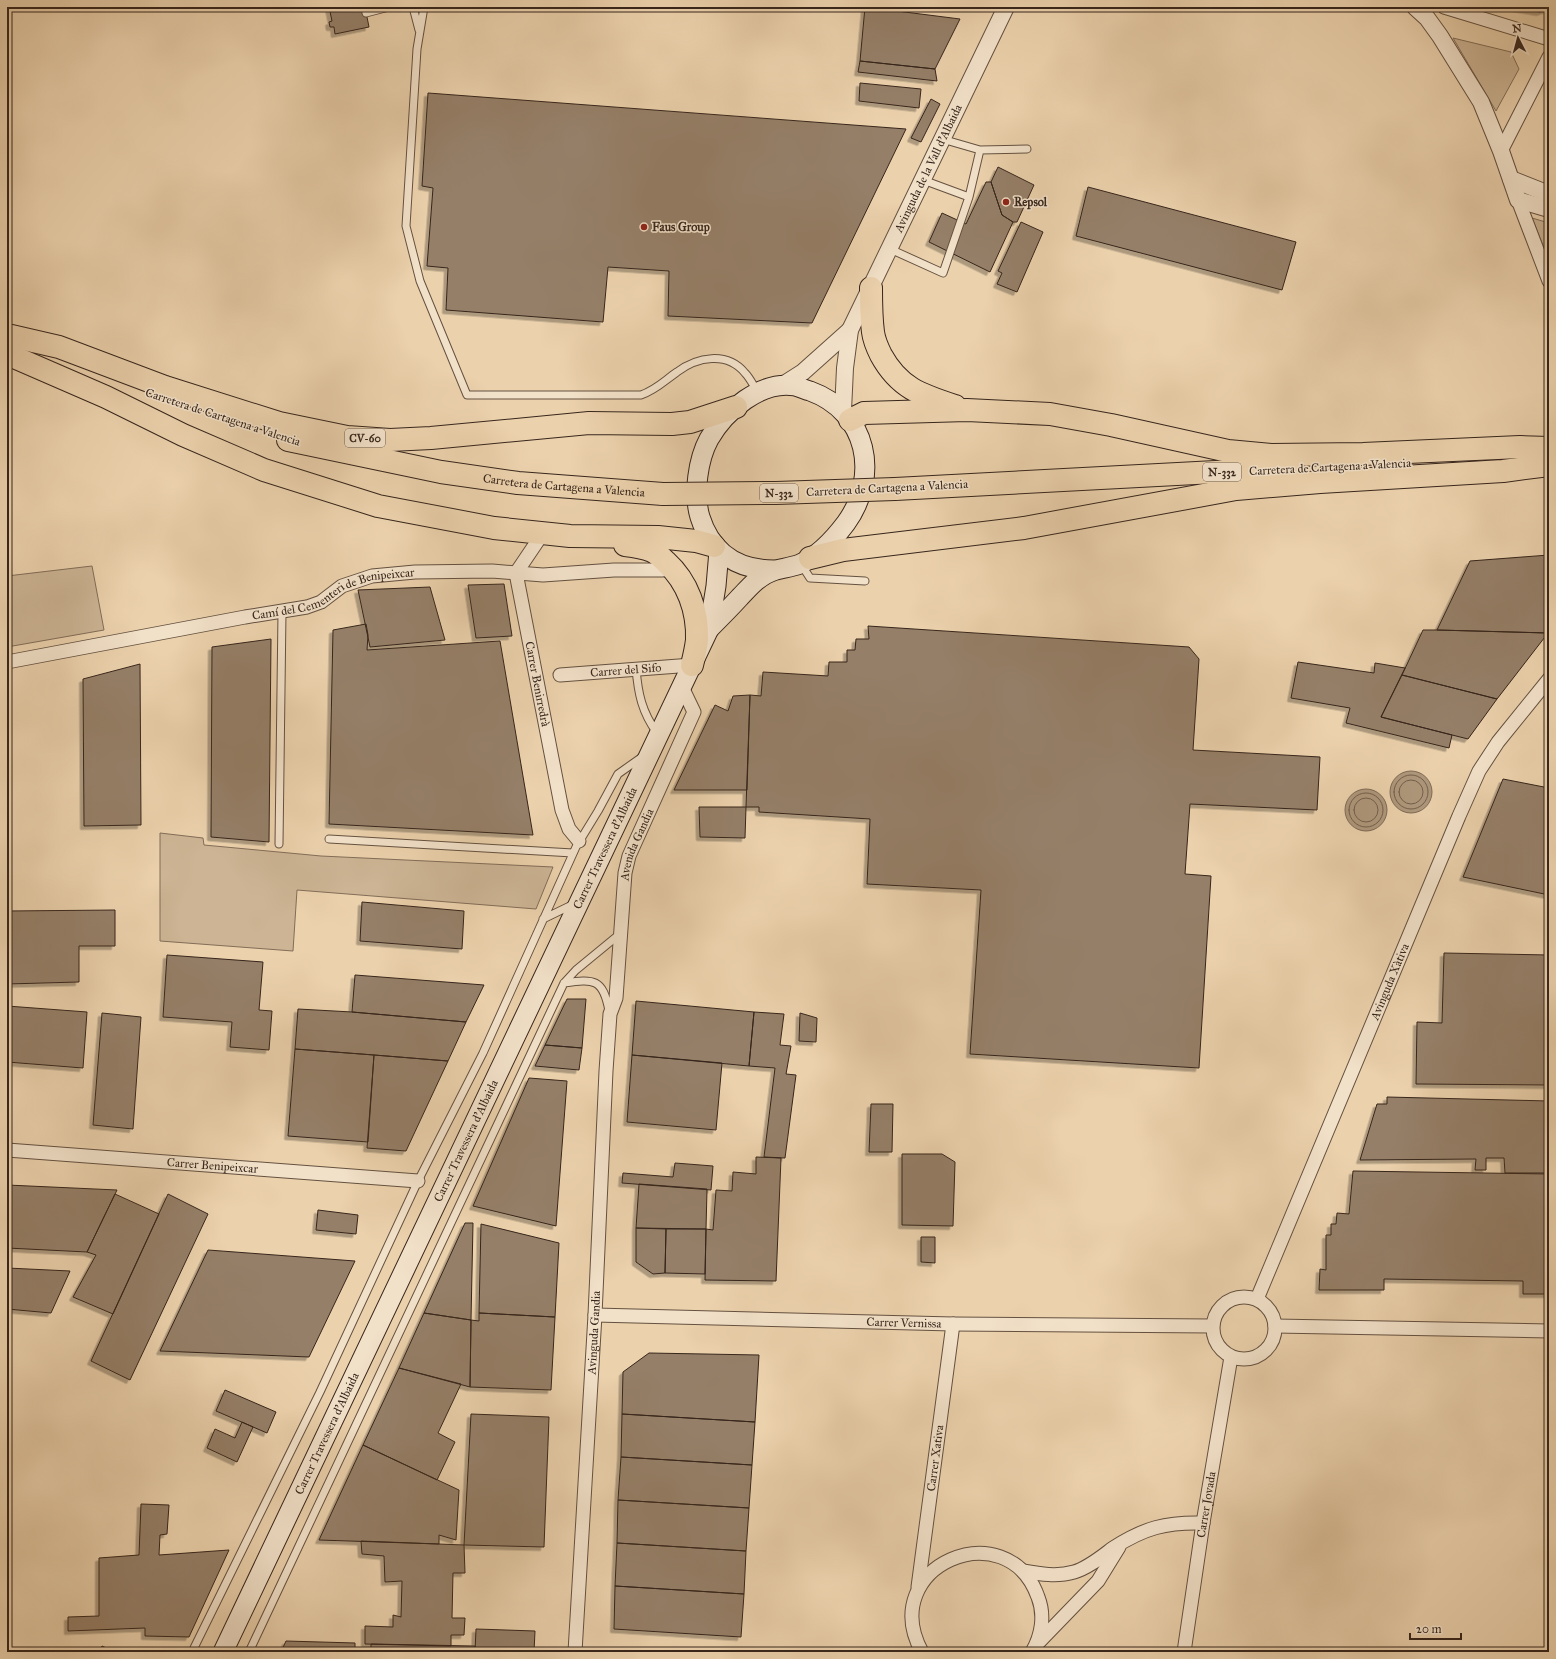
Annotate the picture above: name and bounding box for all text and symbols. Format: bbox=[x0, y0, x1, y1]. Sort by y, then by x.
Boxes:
north arrow bbox=[1498, 18, 1538, 58]
text: N bbox=[1512, 22, 1523, 36]
street label: Avinguda de la Vall d'Albaida bbox=[891, 101, 965, 235]
place label: Repsol bbox=[1014, 195, 1048, 210]
marker: Repsol bbox=[1001, 197, 1011, 207]
place label: Faus Group bbox=[652, 220, 710, 235]
marker: Faus Group bbox=[639, 222, 649, 232]
street label: Carretera de Cartagena a Valencia bbox=[143, 385, 303, 450]
road number: CV-60 bbox=[345, 429, 385, 447]
street label: Carretera de Cartagena a Valencia bbox=[1249, 456, 1412, 479]
road number: N-332 bbox=[1203, 463, 1241, 481]
street label: Carretera de Cartagena a Valencia bbox=[482, 471, 646, 500]
street label: Carretera de Cartagena a Valencia bbox=[806, 477, 969, 500]
road number: N-332 bbox=[760, 484, 798, 502]
street label: Camí del Cementeri de Benipeixcar bbox=[251, 565, 416, 623]
street label: Carrer Benirredrà bbox=[522, 640, 553, 729]
street label: Carrer del Sifo bbox=[590, 660, 662, 680]
street label: Carrer Travessera d'Albaida bbox=[570, 784, 640, 911]
street label: Avenida Gandia bbox=[617, 805, 657, 882]
street label: Avinguda Xàtiva bbox=[1367, 940, 1412, 1023]
street label: Carrer Travessera d'Albaida bbox=[431, 1077, 501, 1204]
street label: Carrer Benipeixcar bbox=[166, 1155, 259, 1176]
street label: Avinguda Gandia bbox=[584, 1289, 603, 1376]
street label: Carrer Vernissa bbox=[866, 1315, 942, 1331]
street label: Carrer Travessera d'Albaida bbox=[292, 1369, 362, 1497]
street label: Carrer Xativa bbox=[924, 1423, 947, 1492]
street label: Carrer Jovada bbox=[1194, 1470, 1219, 1539]
scale bar bbox=[1410, 1615, 1461, 1641]
text: 20 m bbox=[1416, 1622, 1442, 1636]

